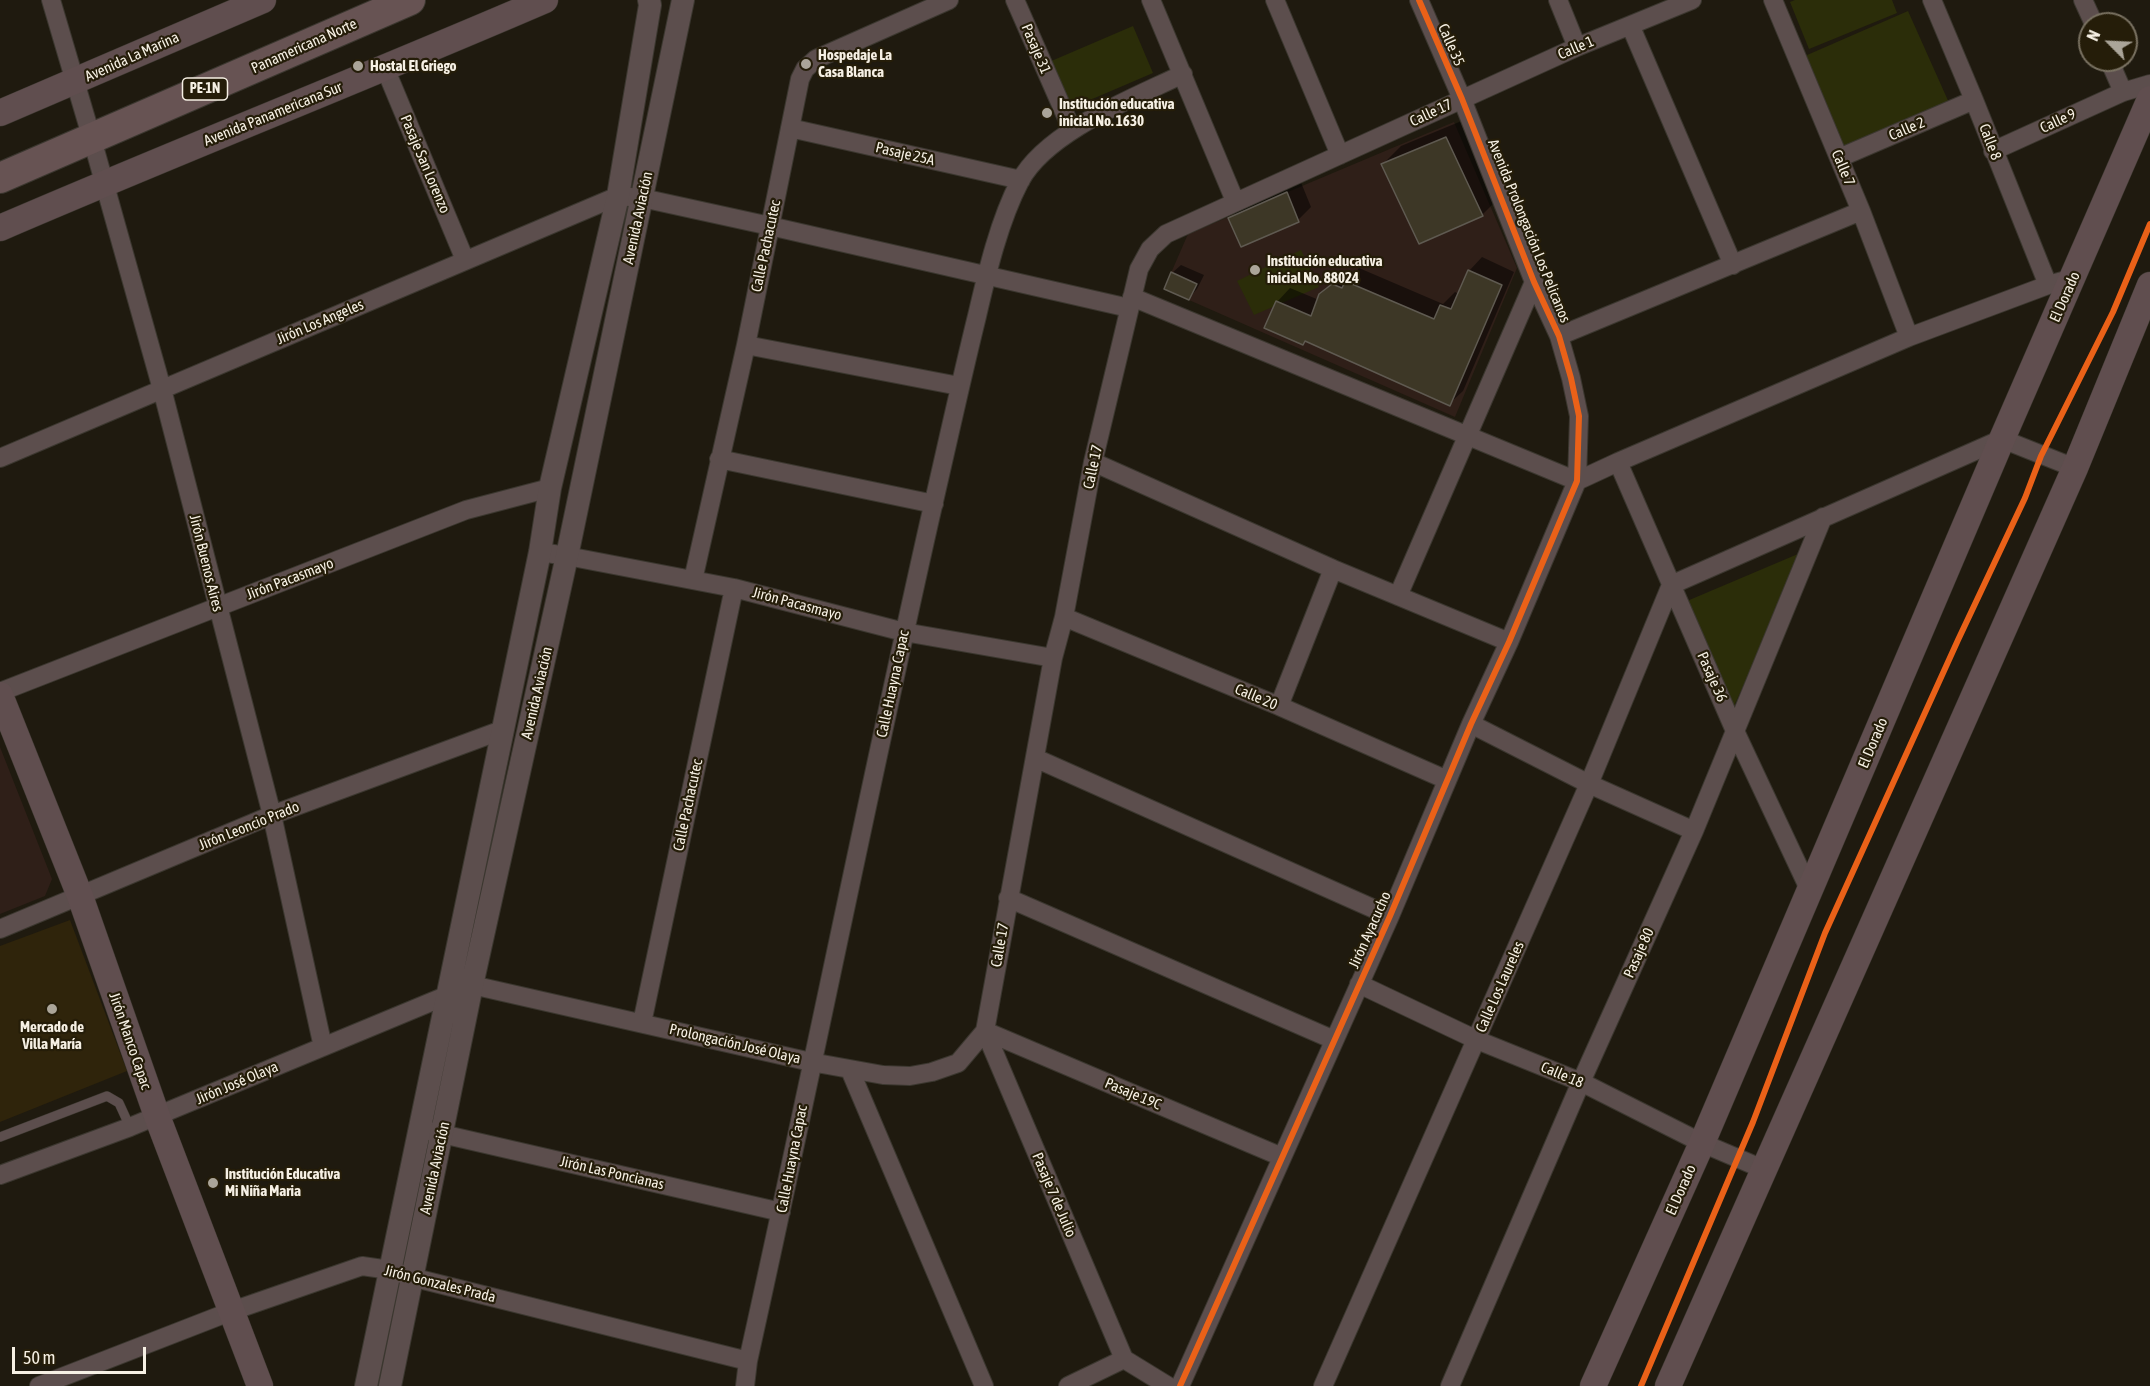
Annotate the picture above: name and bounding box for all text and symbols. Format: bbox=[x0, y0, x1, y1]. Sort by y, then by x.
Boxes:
north arrow bbox=[2078, 12, 2138, 72]
street label: Panamericana Norte bbox=[248, 15, 360, 77]
street label: Pasaje 31 bbox=[1017, 21, 1055, 77]
street label: Calle 35 bbox=[1434, 21, 1468, 69]
street label: Avenida La Marina bbox=[82, 28, 182, 86]
text: N bbox=[2083, 28, 2104, 43]
street label: Calle 1 bbox=[1555, 32, 1597, 64]
place label: Hospedaje La Casa Blanca bbox=[818, 46, 892, 81]
place label: Hostal El Griego bbox=[370, 57, 457, 75]
marker: Hospedaje La Casa Blanca bbox=[799, 57, 813, 71]
marker: Hostal El Griego bbox=[351, 59, 365, 73]
road number: PE-1N bbox=[182, 78, 228, 100]
street label: Avenida Panamericana Sur bbox=[201, 78, 345, 150]
place label: Institución educativa inicial No. 1630 bbox=[1059, 95, 1174, 130]
street label: Calle 17 bbox=[1407, 95, 1455, 131]
street label: Calle 9 bbox=[2037, 105, 2079, 137]
marker: Institución educativa inicial No. 1630 bbox=[1040, 106, 1054, 120]
street label: Pasaje San Lorenzo bbox=[396, 112, 454, 216]
street label: Calle 2 bbox=[1886, 113, 1928, 145]
street label: Calle 8 bbox=[1975, 121, 2005, 163]
street label: Avenida Prolongación Los Pelicanos bbox=[1484, 137, 1574, 325]
street label: Pasaje 25A bbox=[874, 138, 936, 170]
street label: Calle 7 bbox=[1827, 147, 1859, 189]
street label: Avenida Aviación bbox=[619, 170, 657, 266]
street label: Calle Pachacutec bbox=[747, 198, 785, 294]
place label: Institución educativa inicial No. 88024 bbox=[1267, 252, 1382, 287]
marker: Institución educativa inicial No. 88024 bbox=[1248, 263, 1262, 277]
street label: El Dorado bbox=[2046, 269, 2084, 325]
street label: Jirón Los Angeles bbox=[274, 296, 366, 348]
street label: Calle 17 bbox=[1080, 443, 1106, 491]
street label: Jirón Buenos Aires bbox=[185, 513, 227, 613]
street label: Jirón Pacasmayo bbox=[244, 554, 336, 604]
street label: Jirón Pacasmayo bbox=[750, 583, 844, 625]
street label: Calle Huayna Capac bbox=[873, 629, 913, 739]
street label: Avenida Aviación bbox=[518, 645, 556, 741]
street label: Pasaje 36 bbox=[1693, 649, 1731, 705]
street label: Calle 20 bbox=[1232, 680, 1280, 714]
street label: El Dorado bbox=[1854, 715, 1892, 771]
street label: Calle Pachacutec bbox=[669, 757, 707, 853]
street label: Jirón Leoncio Prado bbox=[196, 798, 302, 854]
street label: Jirón Ayacucho bbox=[1345, 889, 1395, 971]
street label: Calle 17 bbox=[987, 922, 1013, 968]
street label: Pasaje 80 bbox=[1620, 925, 1658, 981]
street label: Calle Los Laureles bbox=[1472, 939, 1528, 1035]
street label: Jirón Manco Capac bbox=[105, 990, 155, 1092]
marker: Mercado de Villa María bbox=[45, 1002, 59, 1016]
place label: Mercado de Villa María bbox=[20, 1018, 84, 1053]
street label: Prolongación José Olaya bbox=[668, 1020, 802, 1068]
street label: Jirón José Olaya bbox=[193, 1058, 281, 1108]
street label: Calle 18 bbox=[1538, 1058, 1586, 1092]
street label: Pasaje 19C bbox=[1102, 1074, 1164, 1114]
street label: Calle Huayna Capac bbox=[773, 1104, 811, 1214]
street label: Avenida Aviación bbox=[416, 1120, 454, 1216]
street label: Pasaje 7 de Julio bbox=[1028, 1150, 1080, 1240]
street label: Jirón Las Poncianas bbox=[558, 1152, 666, 1194]
street label: El Dorado bbox=[1662, 1162, 1700, 1218]
place label: Institución Educativa Mi Niña Maria bbox=[225, 1165, 340, 1200]
marker: Institución Educativa Mi Niña Maria bbox=[206, 1176, 220, 1190]
street label: Jirón Gonzales Prada bbox=[382, 1261, 498, 1307]
scale bar bbox=[15, 1335, 148, 1373]
text: 50 m bbox=[23, 1347, 55, 1368]

